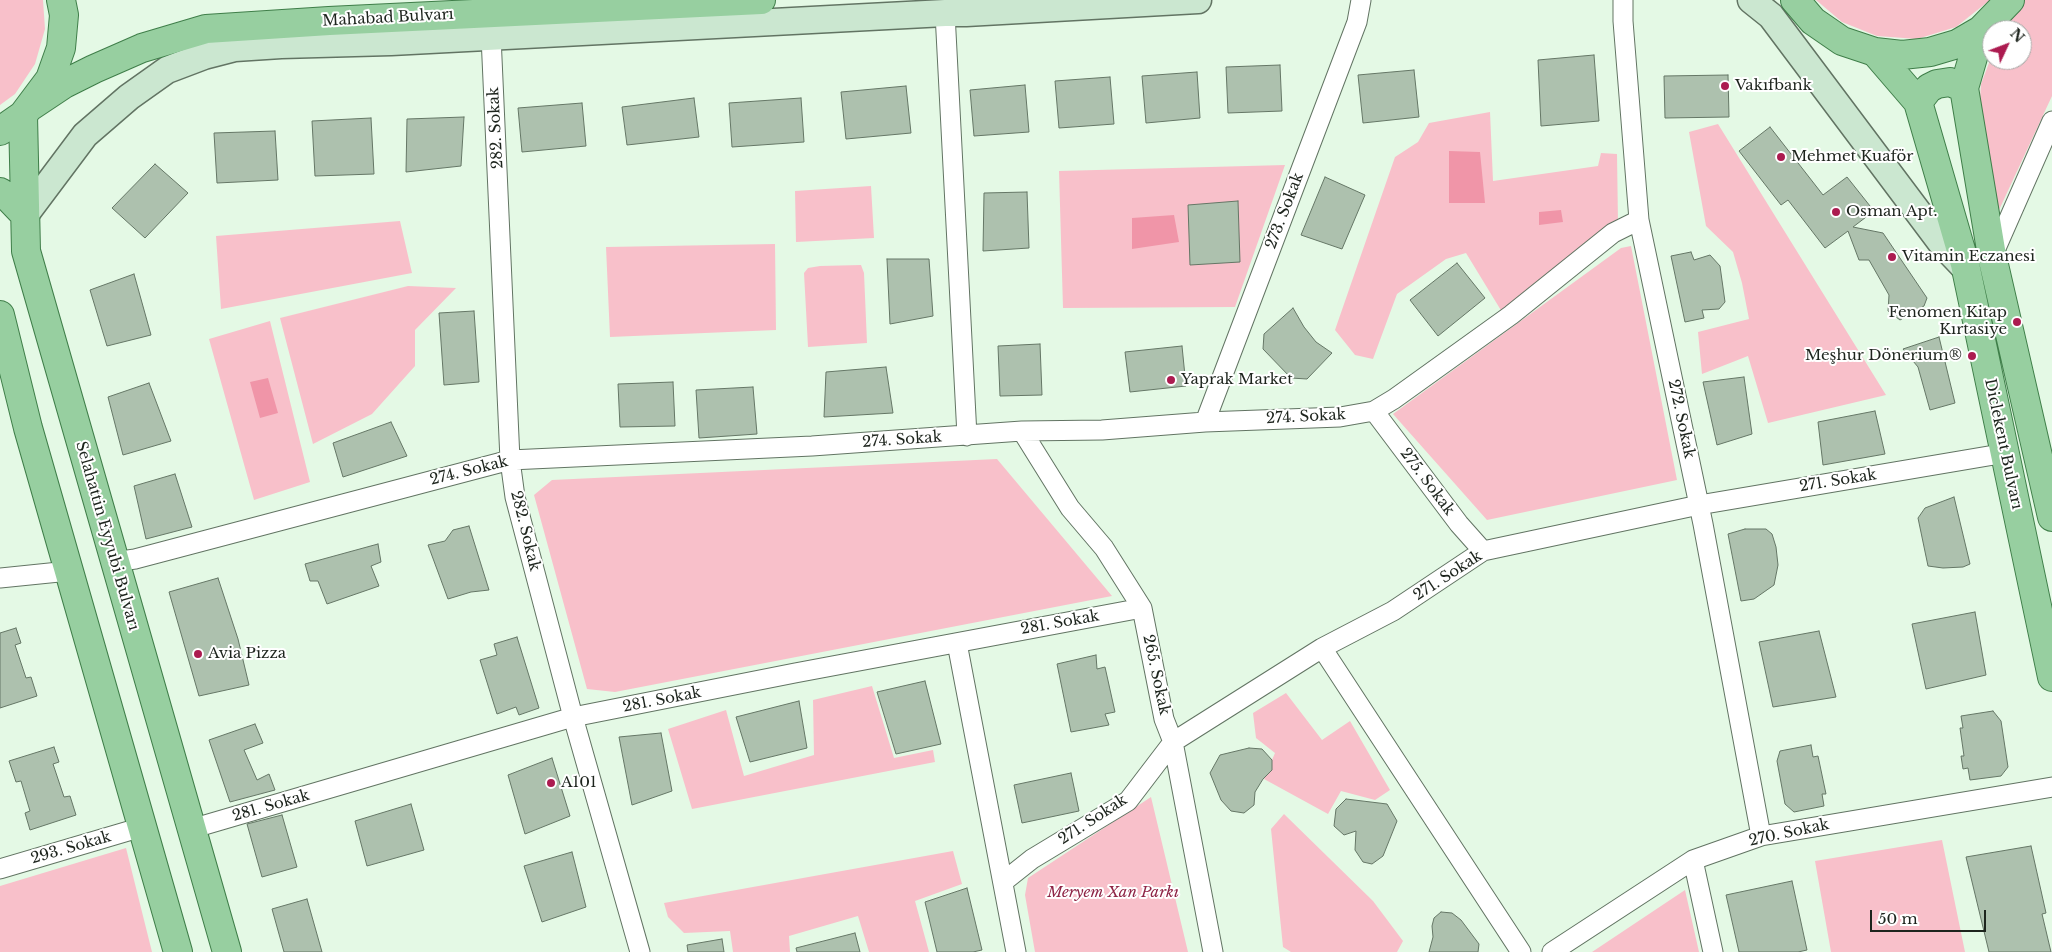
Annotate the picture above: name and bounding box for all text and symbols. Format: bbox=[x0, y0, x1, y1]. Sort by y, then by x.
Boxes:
street label: Mahabad Bulvarı bbox=[322, 6, 454, 30]
north arrow bbox=[1982, 20, 2032, 70]
text: N bbox=[2006, 24, 2028, 46]
place label: Vakıfbank bbox=[1735, 77, 1812, 95]
marker: Vakıfbank bbox=[1719, 80, 1731, 92]
street label: 282. Sokak bbox=[485, 87, 507, 169]
place label: Mehmet Kuaför bbox=[1791, 148, 1913, 166]
marker: Mehmet Kuaför bbox=[1775, 151, 1787, 163]
street label: 273. Sokak bbox=[1262, 170, 1308, 252]
place label: Osman Apt. bbox=[1846, 203, 1937, 221]
marker: Osman Apt. bbox=[1830, 206, 1842, 218]
place label: Vitamin Eczanesi bbox=[1902, 248, 2035, 266]
marker: Vitamin Eczanesi bbox=[1886, 251, 1898, 263]
place label: Fenomen Kitap Kırtasiye bbox=[1889, 304, 2007, 339]
marker: Fenomen Kitap Kırtasiye bbox=[2011, 316, 2023, 328]
place label: Meşhur Dönerium® bbox=[1805, 347, 1962, 365]
marker: Meşhur Dönerium® bbox=[1966, 350, 1978, 362]
place label: Yaprak Market bbox=[1181, 371, 1293, 389]
marker: Yaprak Market bbox=[1165, 374, 1177, 386]
street label: Diclekent Bulvarı bbox=[1980, 377, 2026, 511]
street label: 272. Sokak bbox=[1664, 378, 1698, 460]
street label: 274. Sokak bbox=[1266, 406, 1346, 428]
street label: 274. Sokak bbox=[862, 428, 942, 452]
street label: Selahattin Eyyubi Bulvarı bbox=[71, 439, 143, 633]
street label: 275. Sokak bbox=[1396, 445, 1458, 519]
street label: 274. Sokak bbox=[428, 453, 510, 489]
street label: 271. Sokak bbox=[1798, 466, 1878, 496]
street label: 282. Sokak bbox=[506, 489, 544, 573]
street label: 271. Sokak bbox=[1410, 547, 1486, 605]
street label: 281. Sokak bbox=[1019, 607, 1101, 639]
street label: 265. Sokak bbox=[1139, 633, 1173, 717]
place label: Avia Pizza bbox=[208, 645, 286, 663]
marker: Avia Pizza bbox=[192, 648, 204, 660]
street label: 281. Sokak bbox=[621, 684, 703, 716]
place label: A101 bbox=[561, 774, 597, 792]
marker: A101 bbox=[545, 777, 557, 789]
street label: 281. Sokak bbox=[230, 786, 312, 826]
street label: 271. Sokak bbox=[1055, 791, 1131, 849]
street label: 270. Sokak bbox=[1747, 816, 1831, 850]
street label: 293. Sokak bbox=[29, 828, 113, 868]
park label: Meryem Xan Parkı bbox=[1047, 884, 1179, 902]
scale bar bbox=[1872, 900, 1988, 932]
text: 50 m bbox=[1878, 909, 1918, 928]

